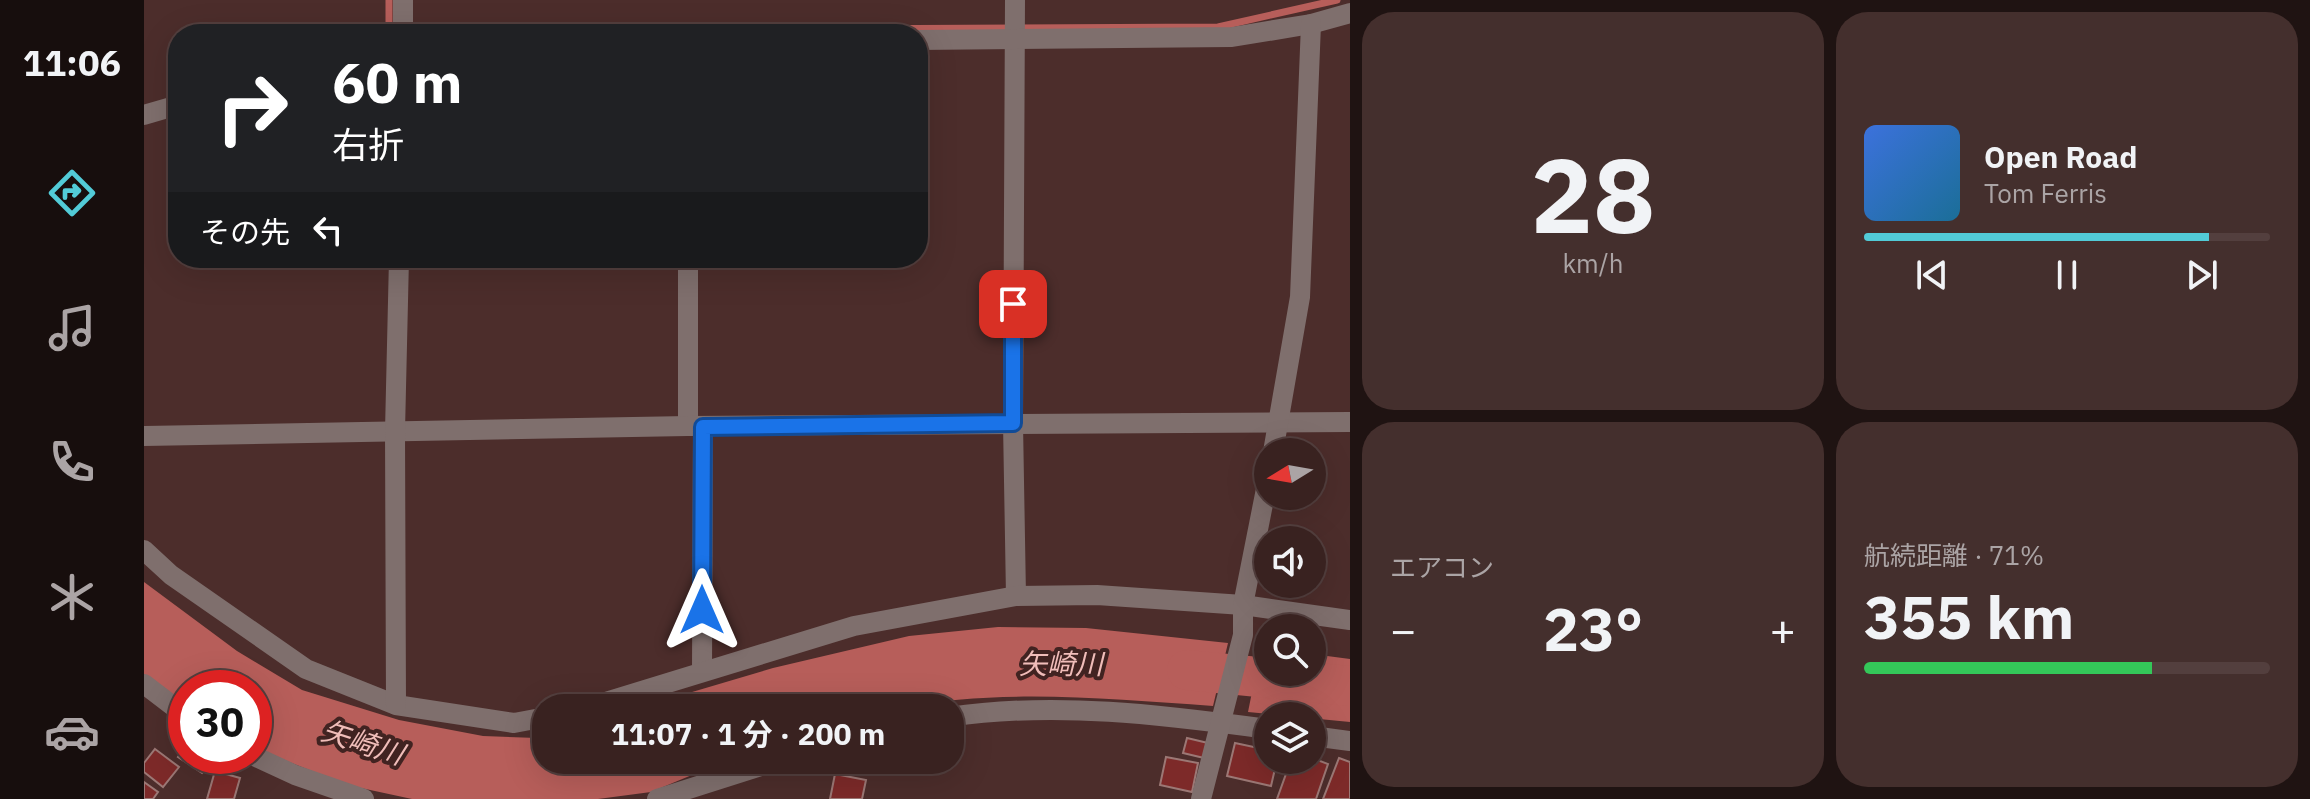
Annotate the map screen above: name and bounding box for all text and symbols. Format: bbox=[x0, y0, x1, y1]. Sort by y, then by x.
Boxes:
text: 11:06 bbox=[23, 39, 121, 86]
text: 60 m bbox=[332, 46, 462, 118]
icon: right bbox=[200, 56, 304, 160]
text: 右折 bbox=[332, 121, 404, 168]
text: 28 bbox=[1531, 126, 1655, 262]
text: Open Road bbox=[1984, 137, 2137, 176]
icon: directions bbox=[44, 165, 100, 221]
text: Tom Ferris bbox=[1984, 176, 2107, 210]
icon: left bbox=[306, 208, 350, 252]
text: その先 bbox=[200, 212, 290, 251]
text: km/h bbox=[1562, 246, 1624, 280]
icon: previous bbox=[1910, 253, 1954, 297]
icon: pause bbox=[2045, 253, 2089, 297]
icon: next bbox=[2180, 253, 2224, 297]
pin bbox=[979, 270, 1047, 338]
icon: arrive bbox=[991, 282, 1035, 326]
icon: music bbox=[44, 300, 100, 356]
icon: phone bbox=[44, 434, 100, 490]
north arrow bbox=[1254, 438, 1326, 510]
map controls bbox=[1254, 438, 1326, 774]
button: sound bbox=[1254, 526, 1326, 598]
text: 航続距離 · 71% bbox=[1864, 538, 2044, 572]
text: エアコン bbox=[1390, 550, 1494, 584]
position arrow bbox=[660, 568, 744, 652]
icon: climate bbox=[44, 569, 100, 625]
text: 355 km bbox=[1864, 577, 2074, 656]
text: 23° bbox=[1543, 589, 1643, 668]
text: − bbox=[1390, 601, 1416, 658]
text: + bbox=[1770, 601, 1796, 658]
button: search bbox=[1254, 614, 1326, 686]
water label: 矢崎川 bbox=[1019, 645, 1106, 682]
speed limit sign: 30 bbox=[168, 670, 272, 774]
button: layers bbox=[1254, 702, 1326, 774]
icon: car bbox=[44, 704, 100, 760]
water label: 矢崎川 bbox=[317, 711, 412, 773]
text: 11:07 · 1 分 · 200 m bbox=[611, 714, 885, 753]

